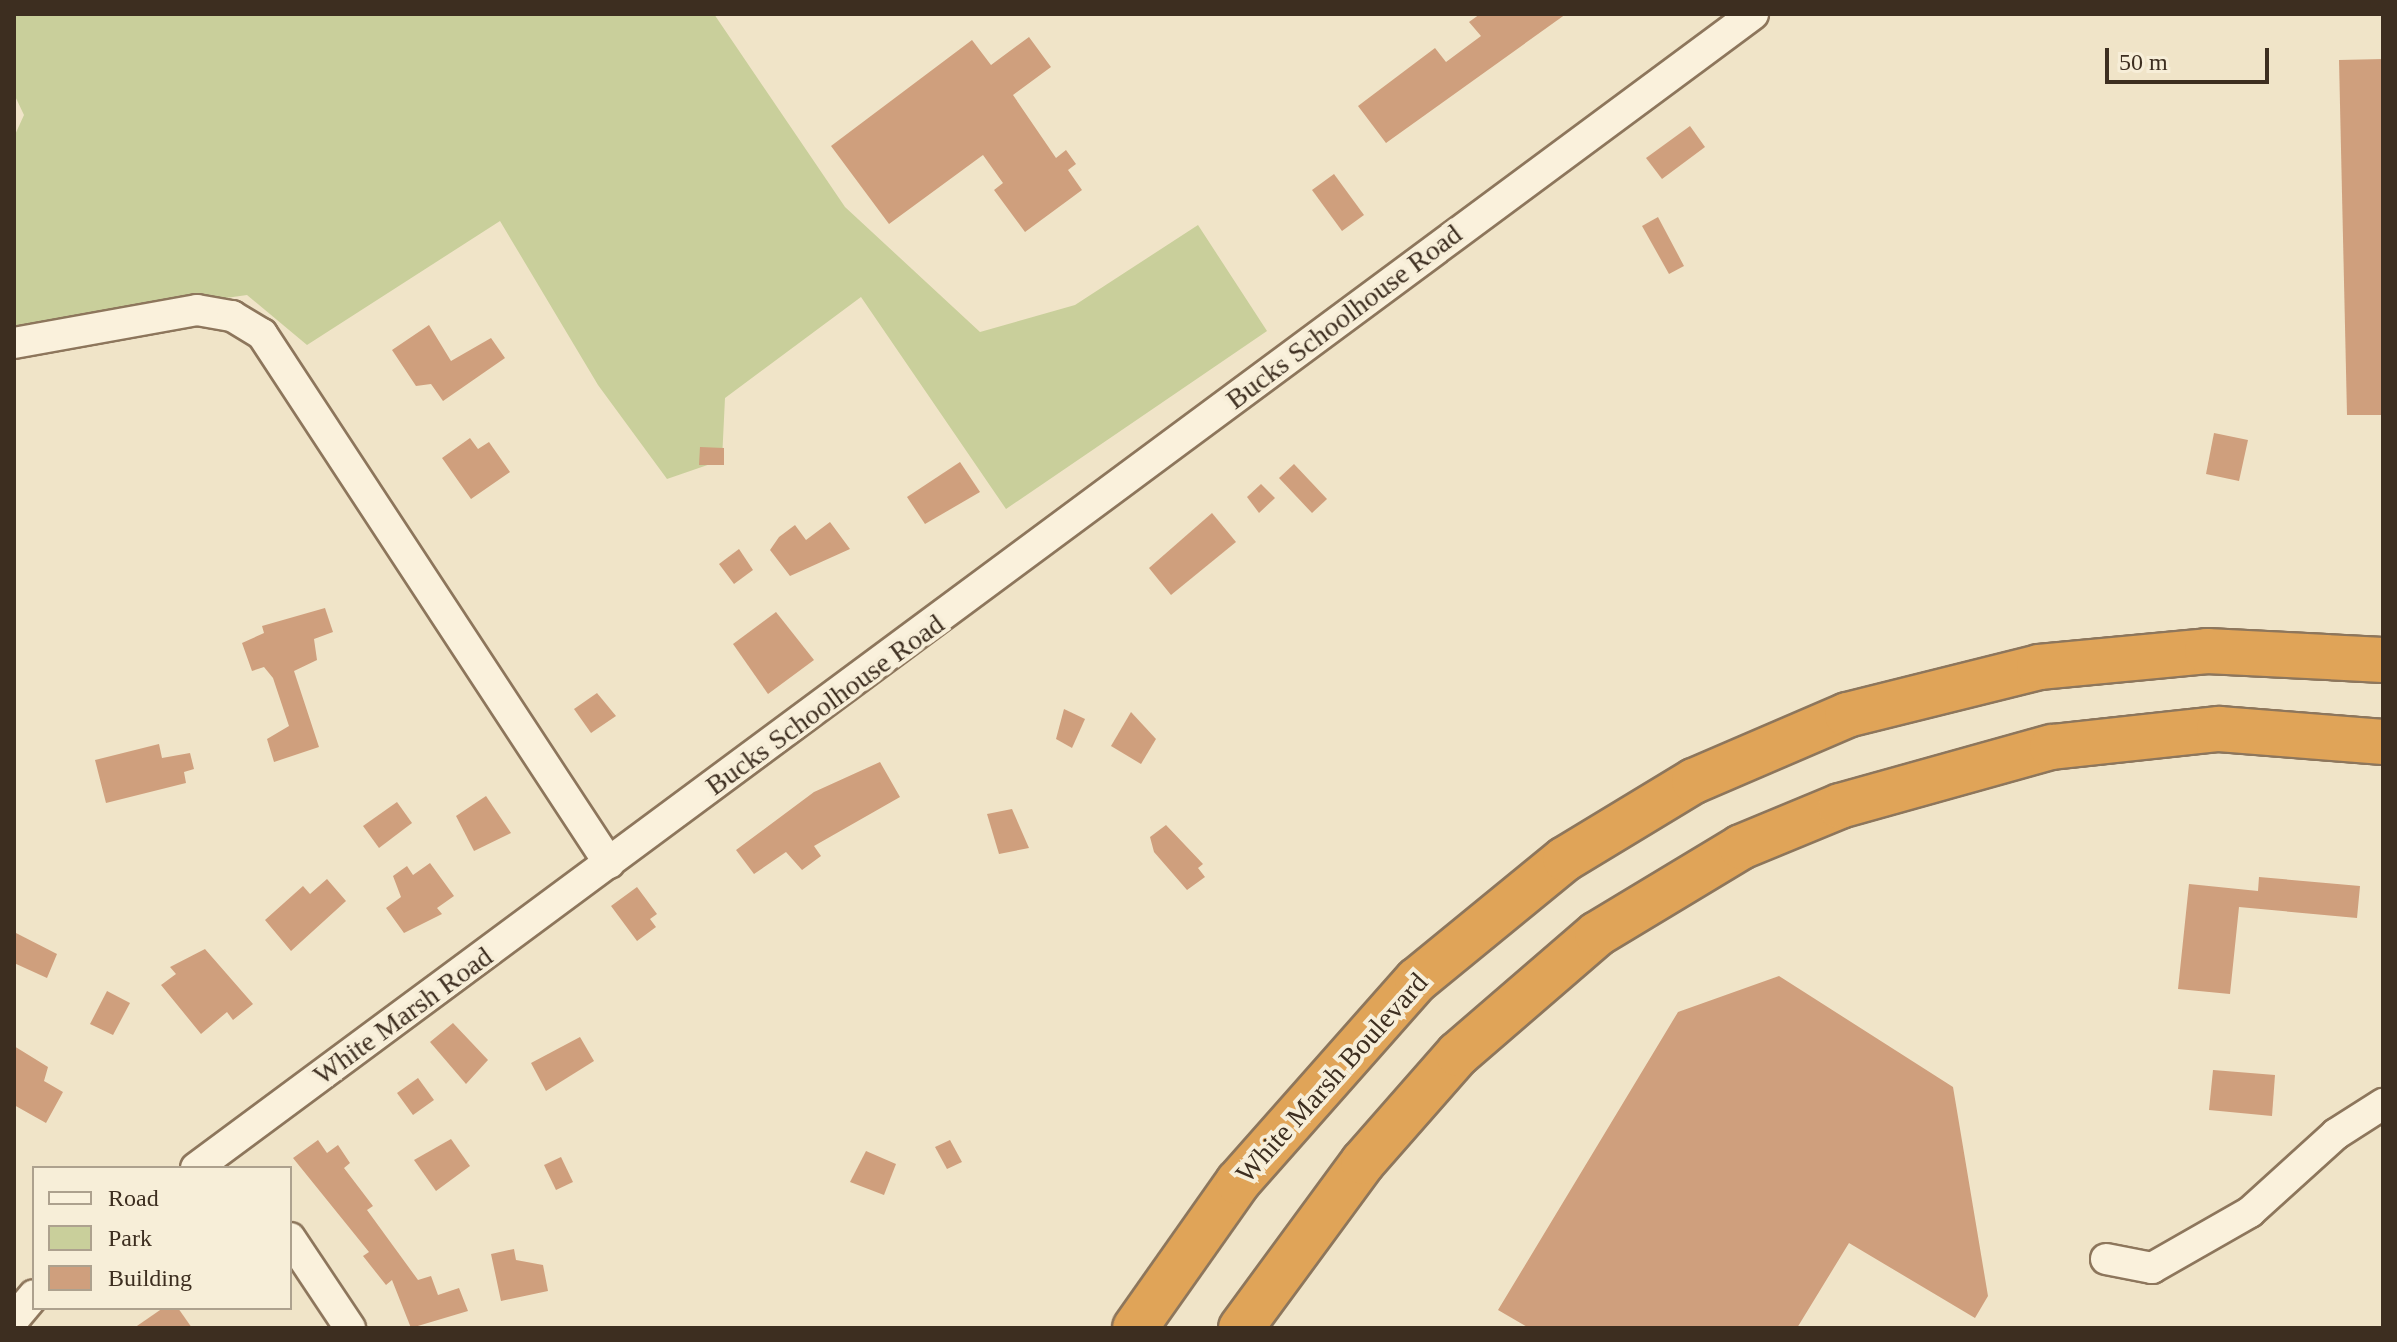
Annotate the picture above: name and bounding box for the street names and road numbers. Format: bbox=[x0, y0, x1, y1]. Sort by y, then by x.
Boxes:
street label: Bucks Schoolhouse Road bbox=[1220, 217, 1468, 417]
street label: Bucks Schoolhouse Road bbox=[699, 607, 951, 803]
street label: White Marsh Road bbox=[307, 940, 499, 1092]
street label: White Marsh Boulevard bbox=[1229, 966, 1435, 1190]

